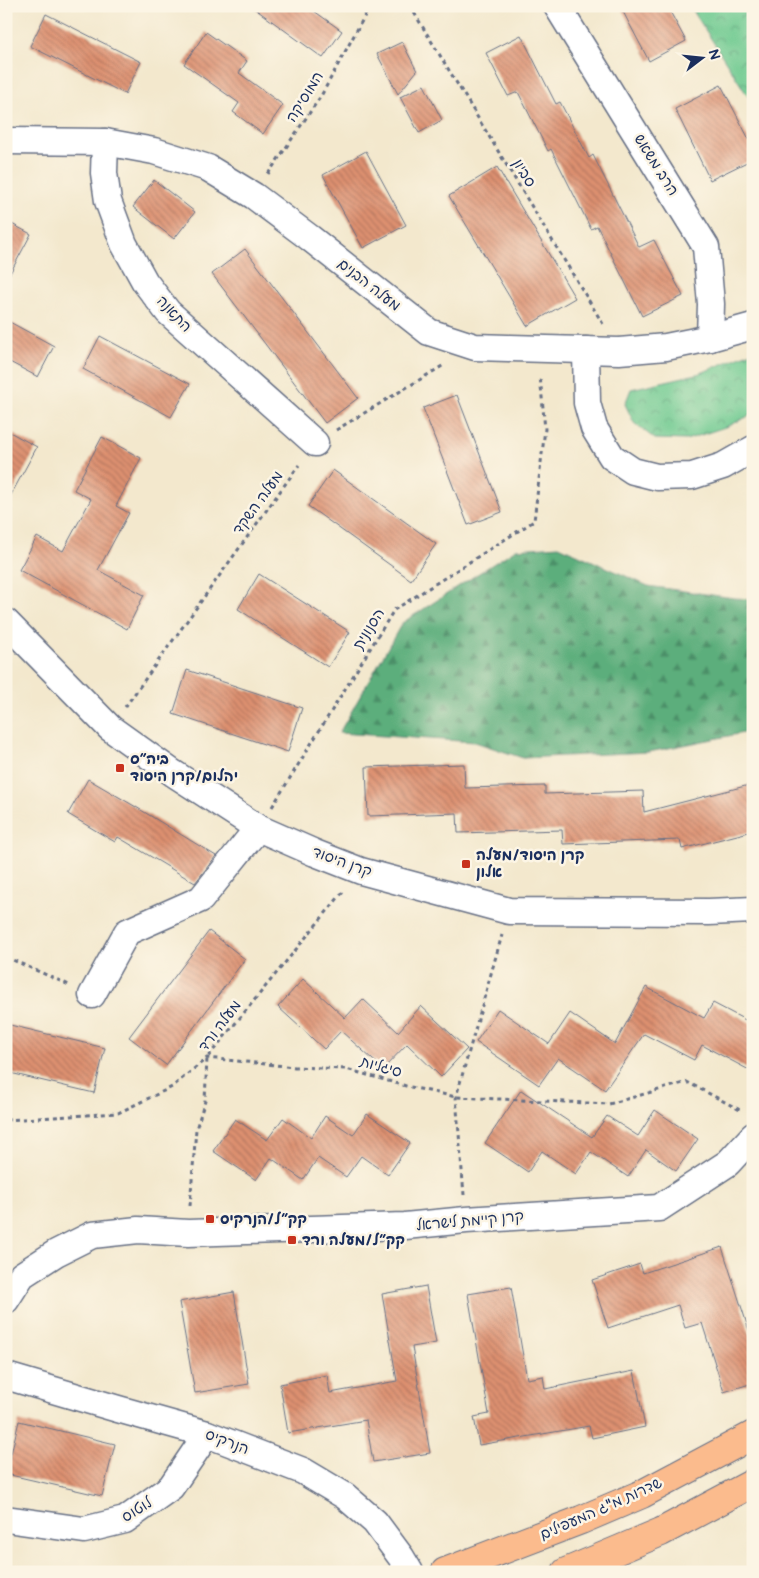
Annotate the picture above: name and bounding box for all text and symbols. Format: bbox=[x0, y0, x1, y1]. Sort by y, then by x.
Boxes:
north arrow bbox=[676, 32, 726, 82]
text: N bbox=[704, 47, 724, 62]
street label: המוסיקה bbox=[282, 68, 328, 126]
street label: הרב משאש bbox=[630, 130, 682, 200]
street label: סביון bbox=[508, 155, 540, 191]
street label: מעלה הבנים bbox=[334, 254, 404, 316]
street label: התאנה bbox=[152, 292, 196, 336]
street label: מעלה השקד bbox=[228, 467, 288, 539]
street label: הסנונית bbox=[349, 605, 389, 653]
place label: ביה״ס יהלום/קרן היסוד bbox=[130, 750, 238, 786]
marker: ביה״ס יהלום/קרן היסוד bbox=[114, 762, 126, 774]
street label: קרן היסוד bbox=[309, 842, 375, 882]
place label: קרן היסוד/מעלה אלון bbox=[476, 846, 585, 882]
marker: קרן היסוד/מעלה אלון bbox=[460, 858, 472, 870]
street label: מעלה ורד bbox=[194, 996, 246, 1056]
street label: סיגליות bbox=[357, 1052, 404, 1082]
street label: קרן קיימת לישראל bbox=[415, 1207, 525, 1235]
place label: קק״ל/הנרקיס bbox=[220, 1210, 307, 1229]
marker: קק״ל/הנרקיס bbox=[204, 1213, 216, 1225]
place label: קק״ל/מעלה ורד bbox=[302, 1231, 405, 1250]
marker: קק״ל/מעלה ורד bbox=[286, 1234, 298, 1246]
street label: הנרקיס bbox=[202, 1425, 252, 1459]
street label: שדרות מ"ג המעפילים bbox=[537, 1473, 665, 1545]
street label: לוטוס bbox=[118, 1493, 157, 1527]

